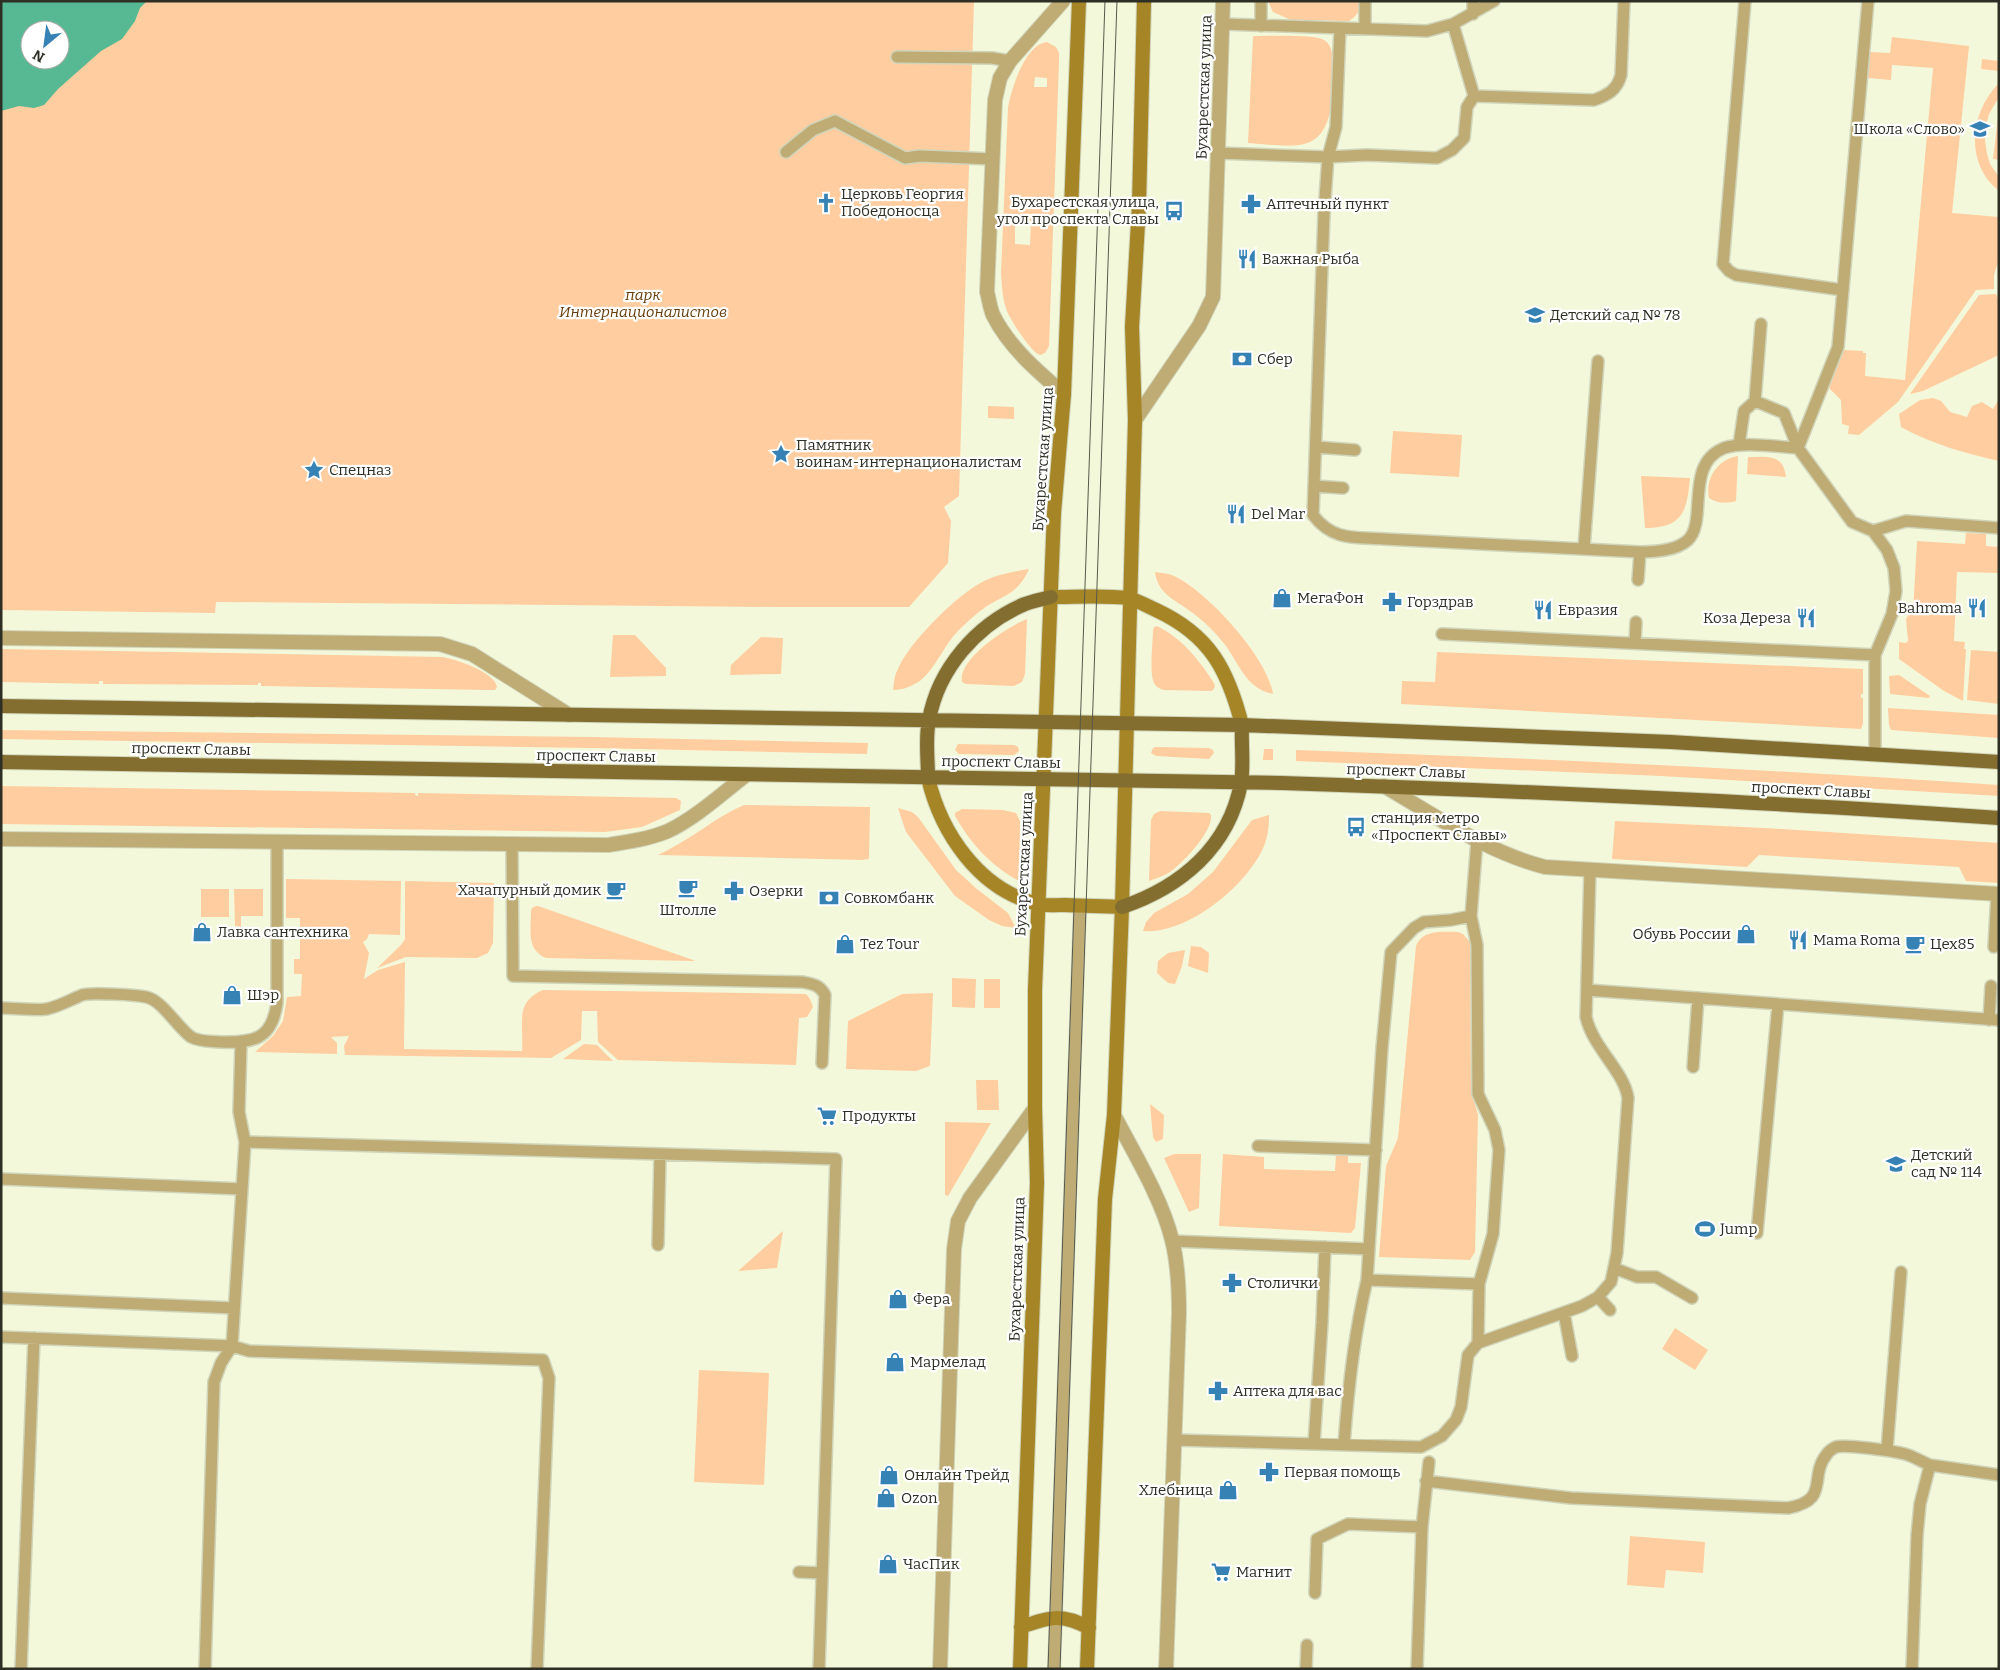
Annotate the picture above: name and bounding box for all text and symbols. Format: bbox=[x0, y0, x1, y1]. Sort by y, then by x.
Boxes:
street label: Бухарестская улица bbox=[1192, 14, 1216, 160]
north arrow bbox=[20, 20, 70, 70]
text: N bbox=[30, 46, 48, 66]
school or university icon: Школа «Слово» bbox=[1969, 118, 1991, 140]
place label: Школа «Слово» bbox=[1854, 120, 1965, 138]
place label: Церковь Георгия Победоносца bbox=[841, 185, 964, 220]
church icon: Церковь Георгия Победоносца bbox=[815, 192, 837, 214]
place label: Бухарестская улица, угол проспекта Славы bbox=[996, 193, 1159, 228]
pharmacy icon: Аптечный пункт bbox=[1240, 193, 1262, 215]
place label: Аптечный пункт bbox=[1266, 195, 1389, 213]
bus stop icon: Бухарестская улица, угол проспекта Славы bbox=[1163, 200, 1185, 222]
restaurant icon: Важная Рыба bbox=[1236, 248, 1258, 270]
place label: Важная Рыба bbox=[1262, 250, 1359, 268]
park label: парк Интернационалистов bbox=[559, 286, 727, 321]
school or university icon: Детский сад № 78 bbox=[1524, 304, 1546, 326]
place label: Детский сад № 78 bbox=[1550, 306, 1681, 324]
bank icon: Сбер bbox=[1231, 348, 1253, 370]
place label: Сбер bbox=[1257, 350, 1293, 368]
street label: Бухарестская улица bbox=[1029, 386, 1057, 532]
place label: Памятник воинам-интернационалистам bbox=[796, 436, 1022, 471]
place icon: Памятник воинам-интернационалистам bbox=[770, 443, 792, 465]
place icon: Спецназ bbox=[303, 459, 325, 481]
place label: Спецназ bbox=[329, 461, 392, 479]
restaurant icon: Del Mar bbox=[1225, 503, 1247, 525]
place label: Del Mar bbox=[1251, 505, 1306, 523]
shop icon: МегаФон bbox=[1271, 587, 1293, 609]
place label: МегаФон bbox=[1297, 589, 1364, 607]
pharmacy icon: Горздрав bbox=[1381, 591, 1403, 613]
place label: Горздрав bbox=[1407, 593, 1474, 611]
restaurant icon: Bahroma bbox=[1966, 597, 1988, 619]
restaurant icon: Евразия bbox=[1532, 599, 1554, 621]
place label: Bahroma bbox=[1898, 599, 1962, 617]
place label: Евразия bbox=[1558, 601, 1618, 619]
restaurant icon: Коза Дереза bbox=[1795, 607, 1817, 629]
place label: Коза Дереза bbox=[1703, 609, 1791, 627]
street label: проспект Славы bbox=[131, 739, 251, 759]
street label: проспект Славы bbox=[536, 746, 656, 766]
street label: проспект Славы bbox=[941, 752, 1061, 772]
street label: проспект Славы bbox=[1346, 760, 1466, 782]
street label: проспект Славы bbox=[1751, 778, 1871, 802]
street label: Бухарестская улица bbox=[1011, 791, 1037, 937]
place label: станция метро «Проспект Славы» bbox=[1371, 809, 1507, 844]
bus stop icon: станция метро «Проспект Славы» bbox=[1345, 816, 1367, 838]
cafe icon: Штолле bbox=[677, 877, 699, 899]
cafe icon: Хачапурный домик bbox=[605, 879, 627, 901]
pharmacy icon: Озерки bbox=[723, 880, 745, 902]
place label: Хачапурный домик bbox=[458, 881, 601, 899]
place label: Озерки bbox=[749, 882, 803, 900]
bank icon: Совкомбанк bbox=[818, 887, 840, 909]
place label: Совкомбанк bbox=[844, 889, 934, 907]
place label: Штолле bbox=[659, 901, 717, 919]
shop icon: Лавка сантехника bbox=[191, 921, 213, 943]
place label: Лавка сантехника bbox=[217, 923, 349, 941]
shop icon: Обувь России bbox=[1735, 923, 1757, 945]
place label: Обувь России bbox=[1632, 925, 1731, 943]
restaurant icon: Mama Roma bbox=[1787, 929, 1809, 951]
place label: Mama Roma bbox=[1813, 931, 1901, 949]
shop icon: Tez Tour bbox=[834, 933, 856, 955]
cafe icon: Цех85 bbox=[1904, 933, 1926, 955]
place label: Tez Tour bbox=[860, 935, 919, 953]
place label: Цех85 bbox=[1930, 935, 1975, 953]
shop icon: Шэр bbox=[221, 984, 243, 1006]
place label: Шэр bbox=[247, 986, 279, 1004]
supermarket icon: Продукты bbox=[816, 1105, 838, 1127]
place label: Продукты bbox=[842, 1107, 916, 1125]
place label: Детский сад № 114 bbox=[1911, 1146, 1982, 1181]
school or university icon: Детский сад № 114 bbox=[1885, 1153, 1907, 1175]
street label: Бухарестская улица bbox=[1005, 1196, 1029, 1342]
sports icon: Jump bbox=[1694, 1218, 1716, 1240]
place label: Jump bbox=[1719, 1220, 1757, 1238]
pharmacy icon: Столички bbox=[1221, 1272, 1243, 1294]
place label: Столички bbox=[1247, 1274, 1318, 1292]
shop icon: Фера bbox=[887, 1288, 909, 1310]
place label: Фера bbox=[913, 1290, 950, 1308]
shop icon: Мармелад bbox=[884, 1351, 906, 1373]
place label: Мармелад bbox=[910, 1353, 986, 1371]
pharmacy icon: Аптека для вас bbox=[1207, 1380, 1229, 1402]
place label: Аптека для вас bbox=[1233, 1382, 1342, 1400]
pharmacy icon: Первая помощь bbox=[1258, 1461, 1280, 1483]
place label: Первая помощь bbox=[1284, 1463, 1400, 1481]
shop icon: Онлайн Трейд bbox=[878, 1464, 900, 1486]
place label: Онлайн Трейд bbox=[904, 1466, 1009, 1484]
shop icon: Хлебница bbox=[1217, 1479, 1239, 1501]
place label: Хлебница bbox=[1139, 1481, 1213, 1499]
shop icon: Ozon bbox=[875, 1487, 897, 1509]
place label: Ozon bbox=[901, 1489, 938, 1507]
shop icon: ЧасПик bbox=[877, 1553, 899, 1575]
place label: ЧасПик bbox=[903, 1555, 960, 1573]
supermarket icon: Магнит bbox=[1210, 1561, 1232, 1583]
place label: Магнит bbox=[1236, 1563, 1292, 1581]

